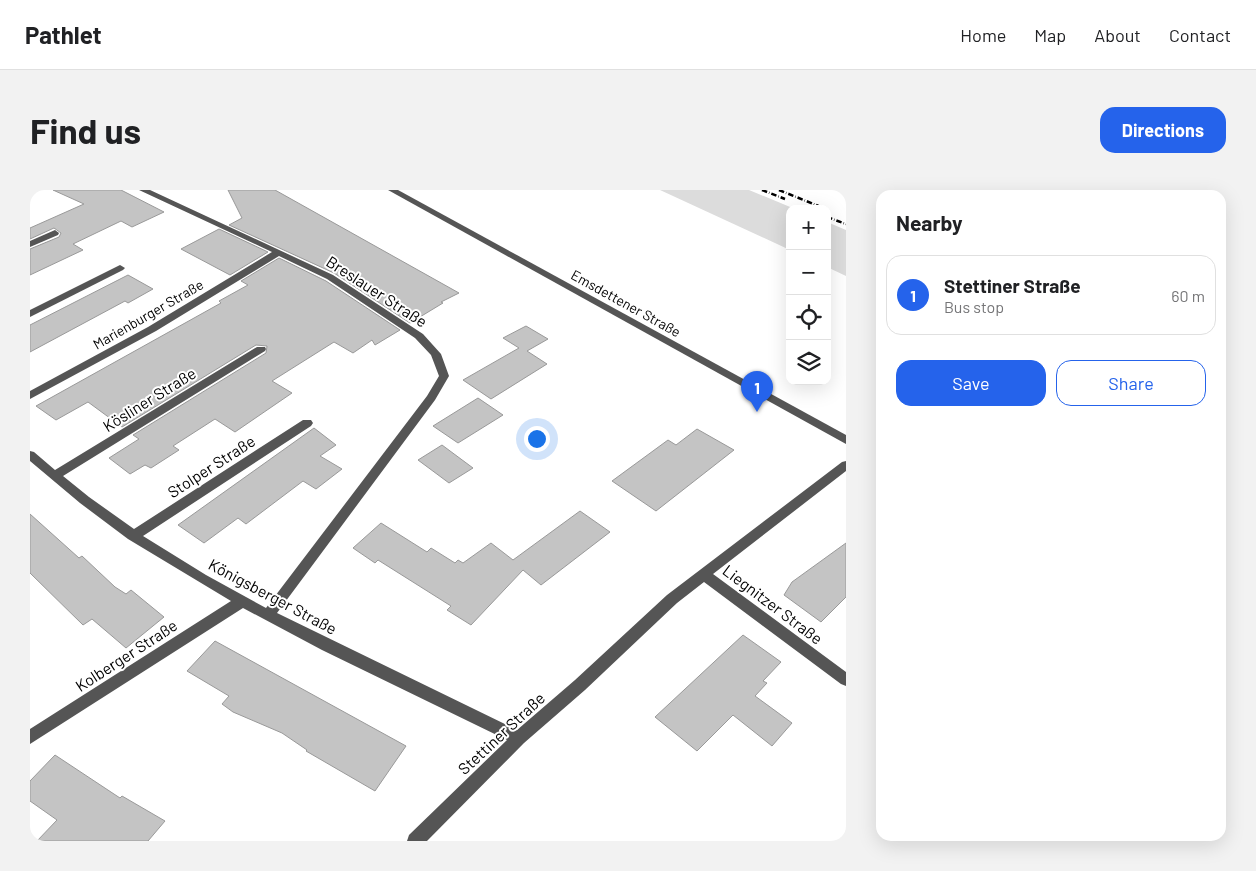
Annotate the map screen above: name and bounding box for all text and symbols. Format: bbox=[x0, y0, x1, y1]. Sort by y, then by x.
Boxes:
text: Pathlet bbox=[25, 20, 102, 49]
text: Home bbox=[960, 24, 1006, 46]
text: Map bbox=[1034, 24, 1066, 46]
text: About bbox=[1094, 24, 1141, 46]
text: Contact bbox=[1169, 24, 1231, 46]
button: Directions bbox=[1100, 107, 1226, 153]
text: Find us bbox=[30, 109, 141, 151]
map controls bbox=[786, 205, 831, 385]
button: + bbox=[786, 205, 831, 250]
text: Nearby bbox=[896, 210, 962, 235]
button: − bbox=[786, 250, 831, 295]
street label: Breslauer Straße bbox=[323, 251, 431, 331]
street label: Emsdettener Straße bbox=[568, 266, 684, 340]
text: Stettiner Straße bbox=[944, 274, 1081, 297]
street label: Marienburger Straße bbox=[90, 276, 206, 352]
text: 1 bbox=[910, 286, 916, 305]
text: 60 m bbox=[1171, 286, 1205, 305]
button: locate bbox=[786, 295, 831, 340]
text: Bus stop bbox=[944, 297, 1004, 316]
button: layers bbox=[786, 340, 831, 385]
button: Save bbox=[896, 360, 1046, 406]
button: Share bbox=[1056, 360, 1206, 406]
street label: Kösliner Straße bbox=[99, 363, 199, 435]
pin: 1 bbox=[741, 371, 773, 412]
your location bbox=[524, 426, 550, 452]
street label: Stolper Straße bbox=[164, 431, 258, 501]
street label: Königsberger Straße bbox=[206, 554, 340, 638]
street label: Liegnitzer Straße bbox=[719, 560, 827, 648]
street label: Kolberger Straße bbox=[72, 615, 180, 695]
street label: Stettiner Straße bbox=[454, 688, 548, 778]

